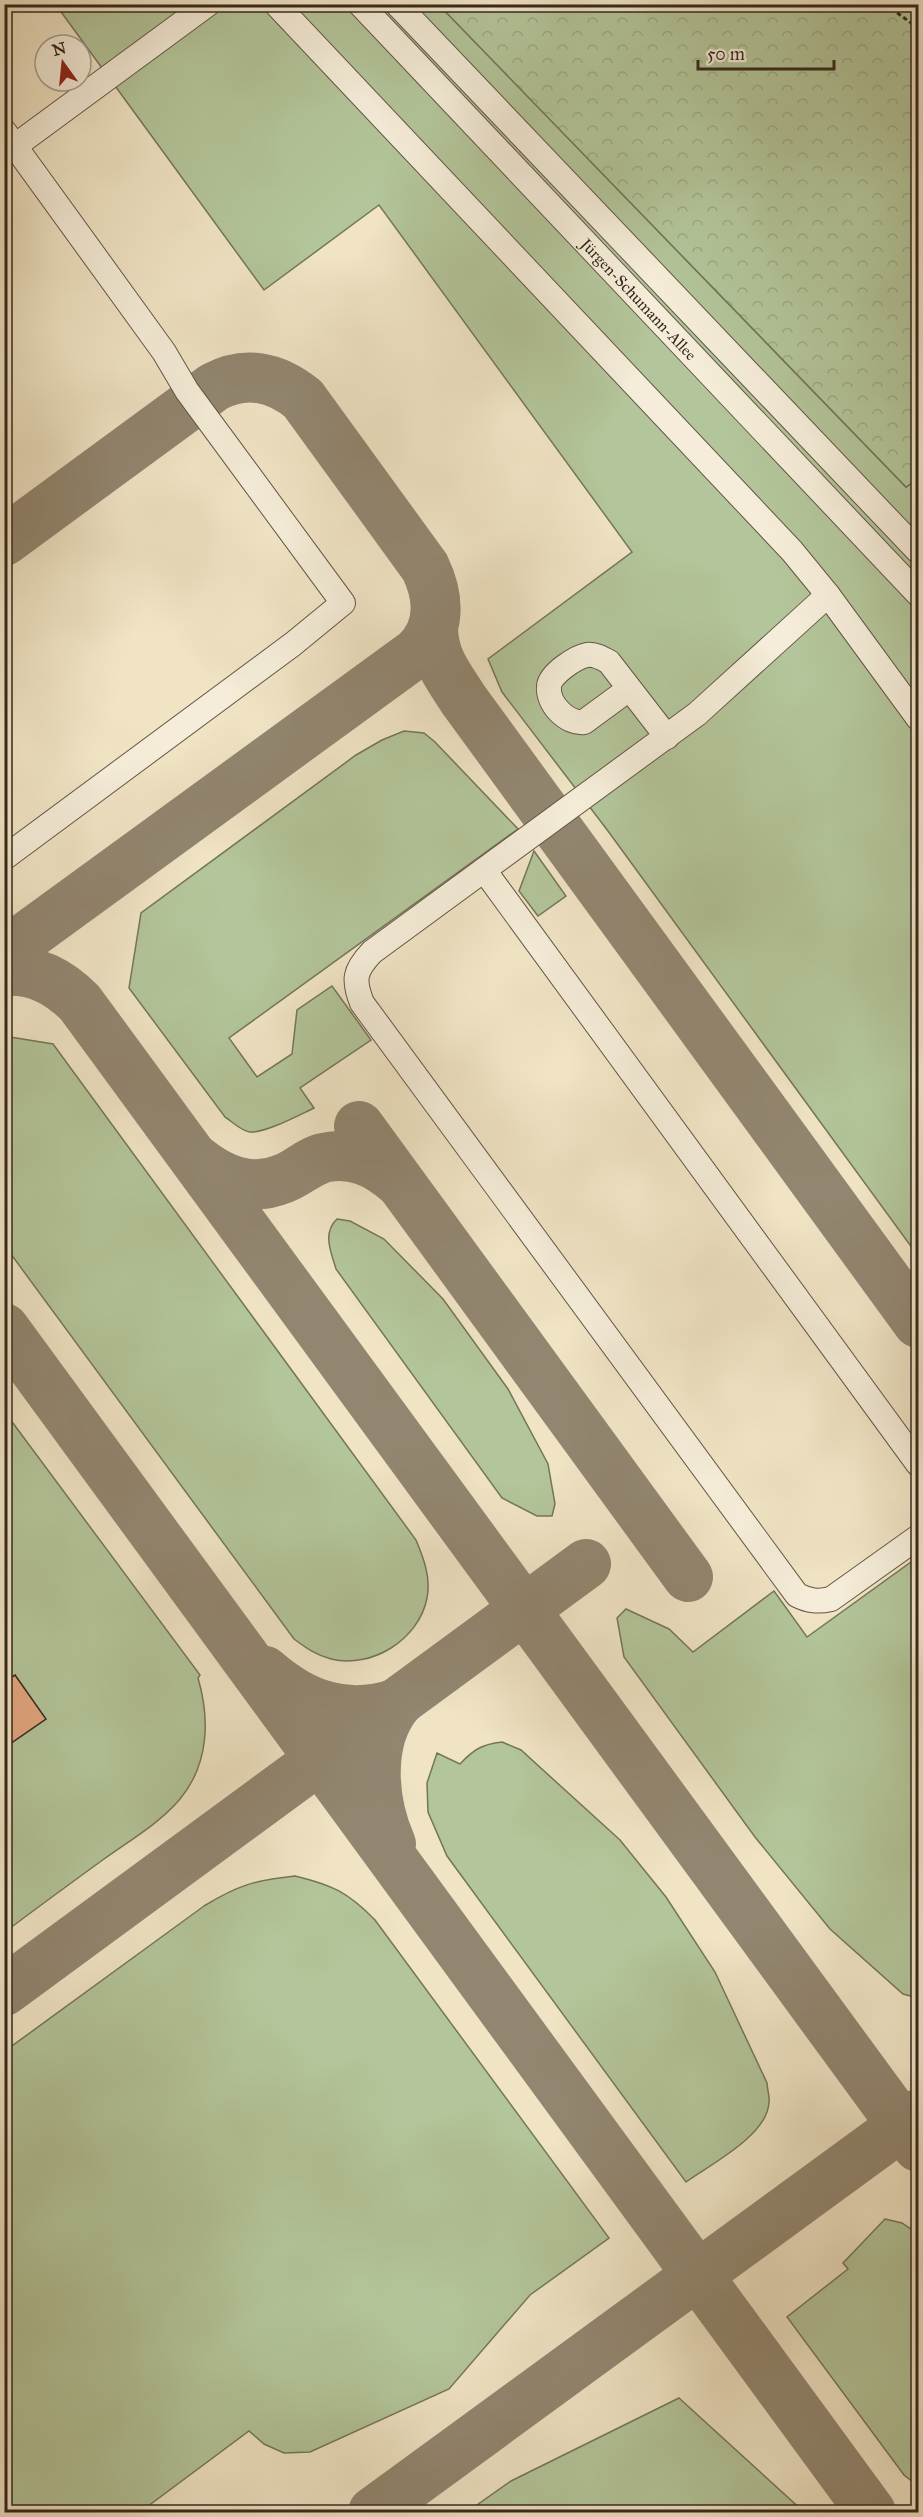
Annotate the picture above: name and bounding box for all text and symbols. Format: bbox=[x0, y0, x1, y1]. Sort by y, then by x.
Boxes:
north arrow bbox=[33, 33, 93, 93]
scale bar bbox=[698, 33, 834, 71]
text: N bbox=[50, 38, 69, 60]
text: 50 m bbox=[707, 43, 745, 65]
street label: Jürgen-Schumann-Allee bbox=[575, 233, 701, 364]

